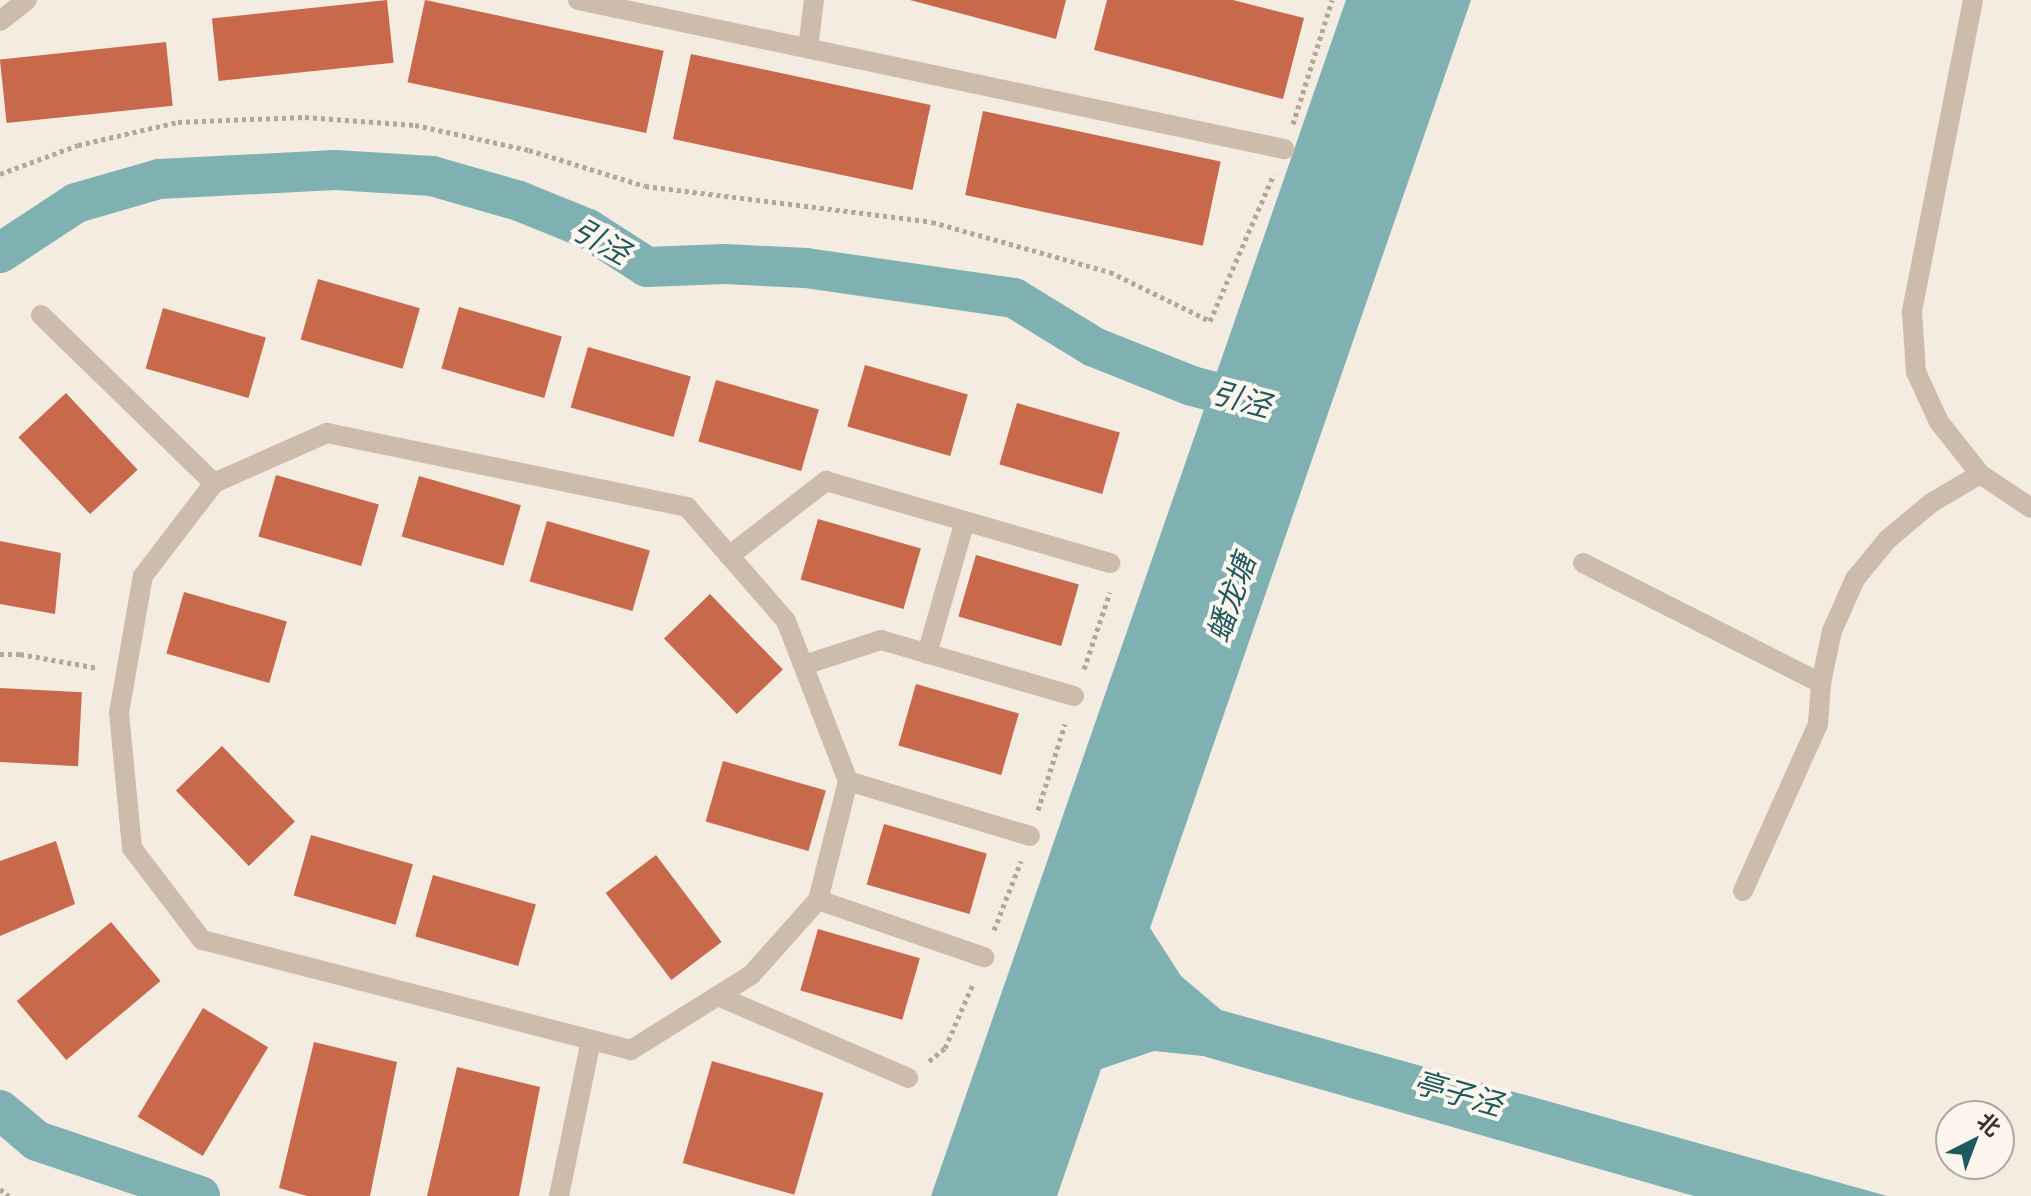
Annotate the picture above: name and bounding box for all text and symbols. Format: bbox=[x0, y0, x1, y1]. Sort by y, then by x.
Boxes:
water label: 引泾 bbox=[566, 211, 636, 271]
water label: 引泾 bbox=[1207, 374, 1275, 424]
water label: 蟠龙塘 bbox=[1199, 550, 1263, 646]
water label: 亭子泾 bbox=[1410, 1063, 1506, 1123]
north arrow bbox=[1935, 1100, 2015, 1180]
text: 北 bbox=[1971, 1105, 2008, 1142]

